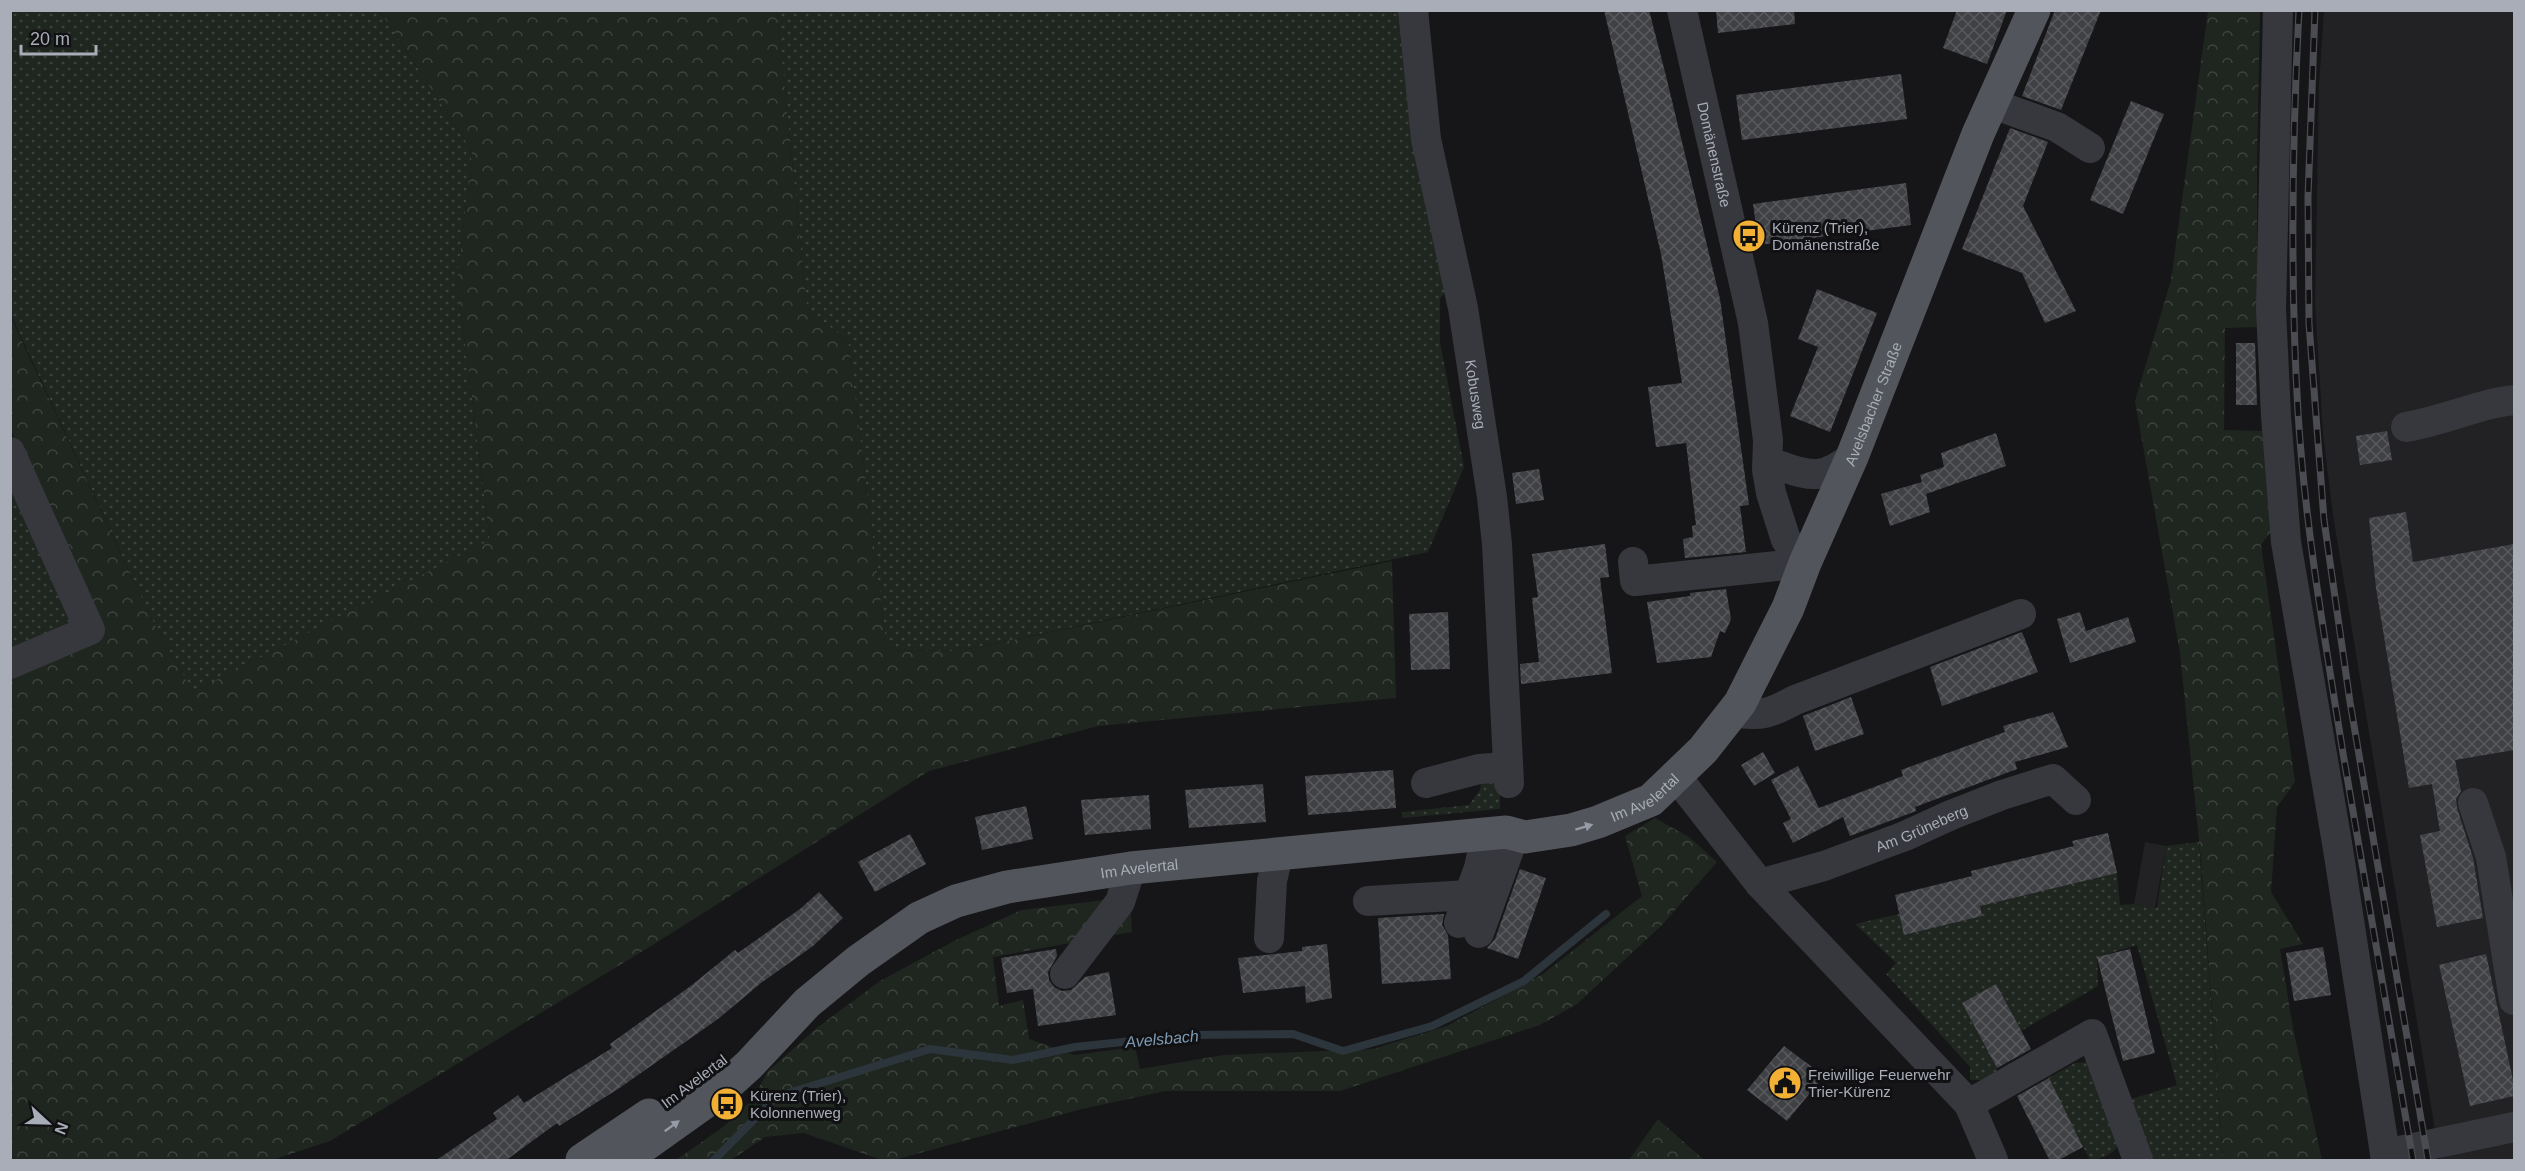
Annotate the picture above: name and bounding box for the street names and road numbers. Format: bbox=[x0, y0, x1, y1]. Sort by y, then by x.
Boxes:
street label: Domänenstraße bbox=[1695, 100, 1735, 209]
street label: Avelsbacher Straße bbox=[1841, 339, 1905, 468]
street label: Kobusweg bbox=[1463, 358, 1490, 430]
street label: Im Avelertal bbox=[1608, 770, 1682, 824]
street label: Am Grüneberg bbox=[1873, 801, 1970, 855]
street label: Im Avelertal bbox=[1099, 855, 1179, 881]
street label: Im Avelertal bbox=[658, 1051, 730, 1111]

